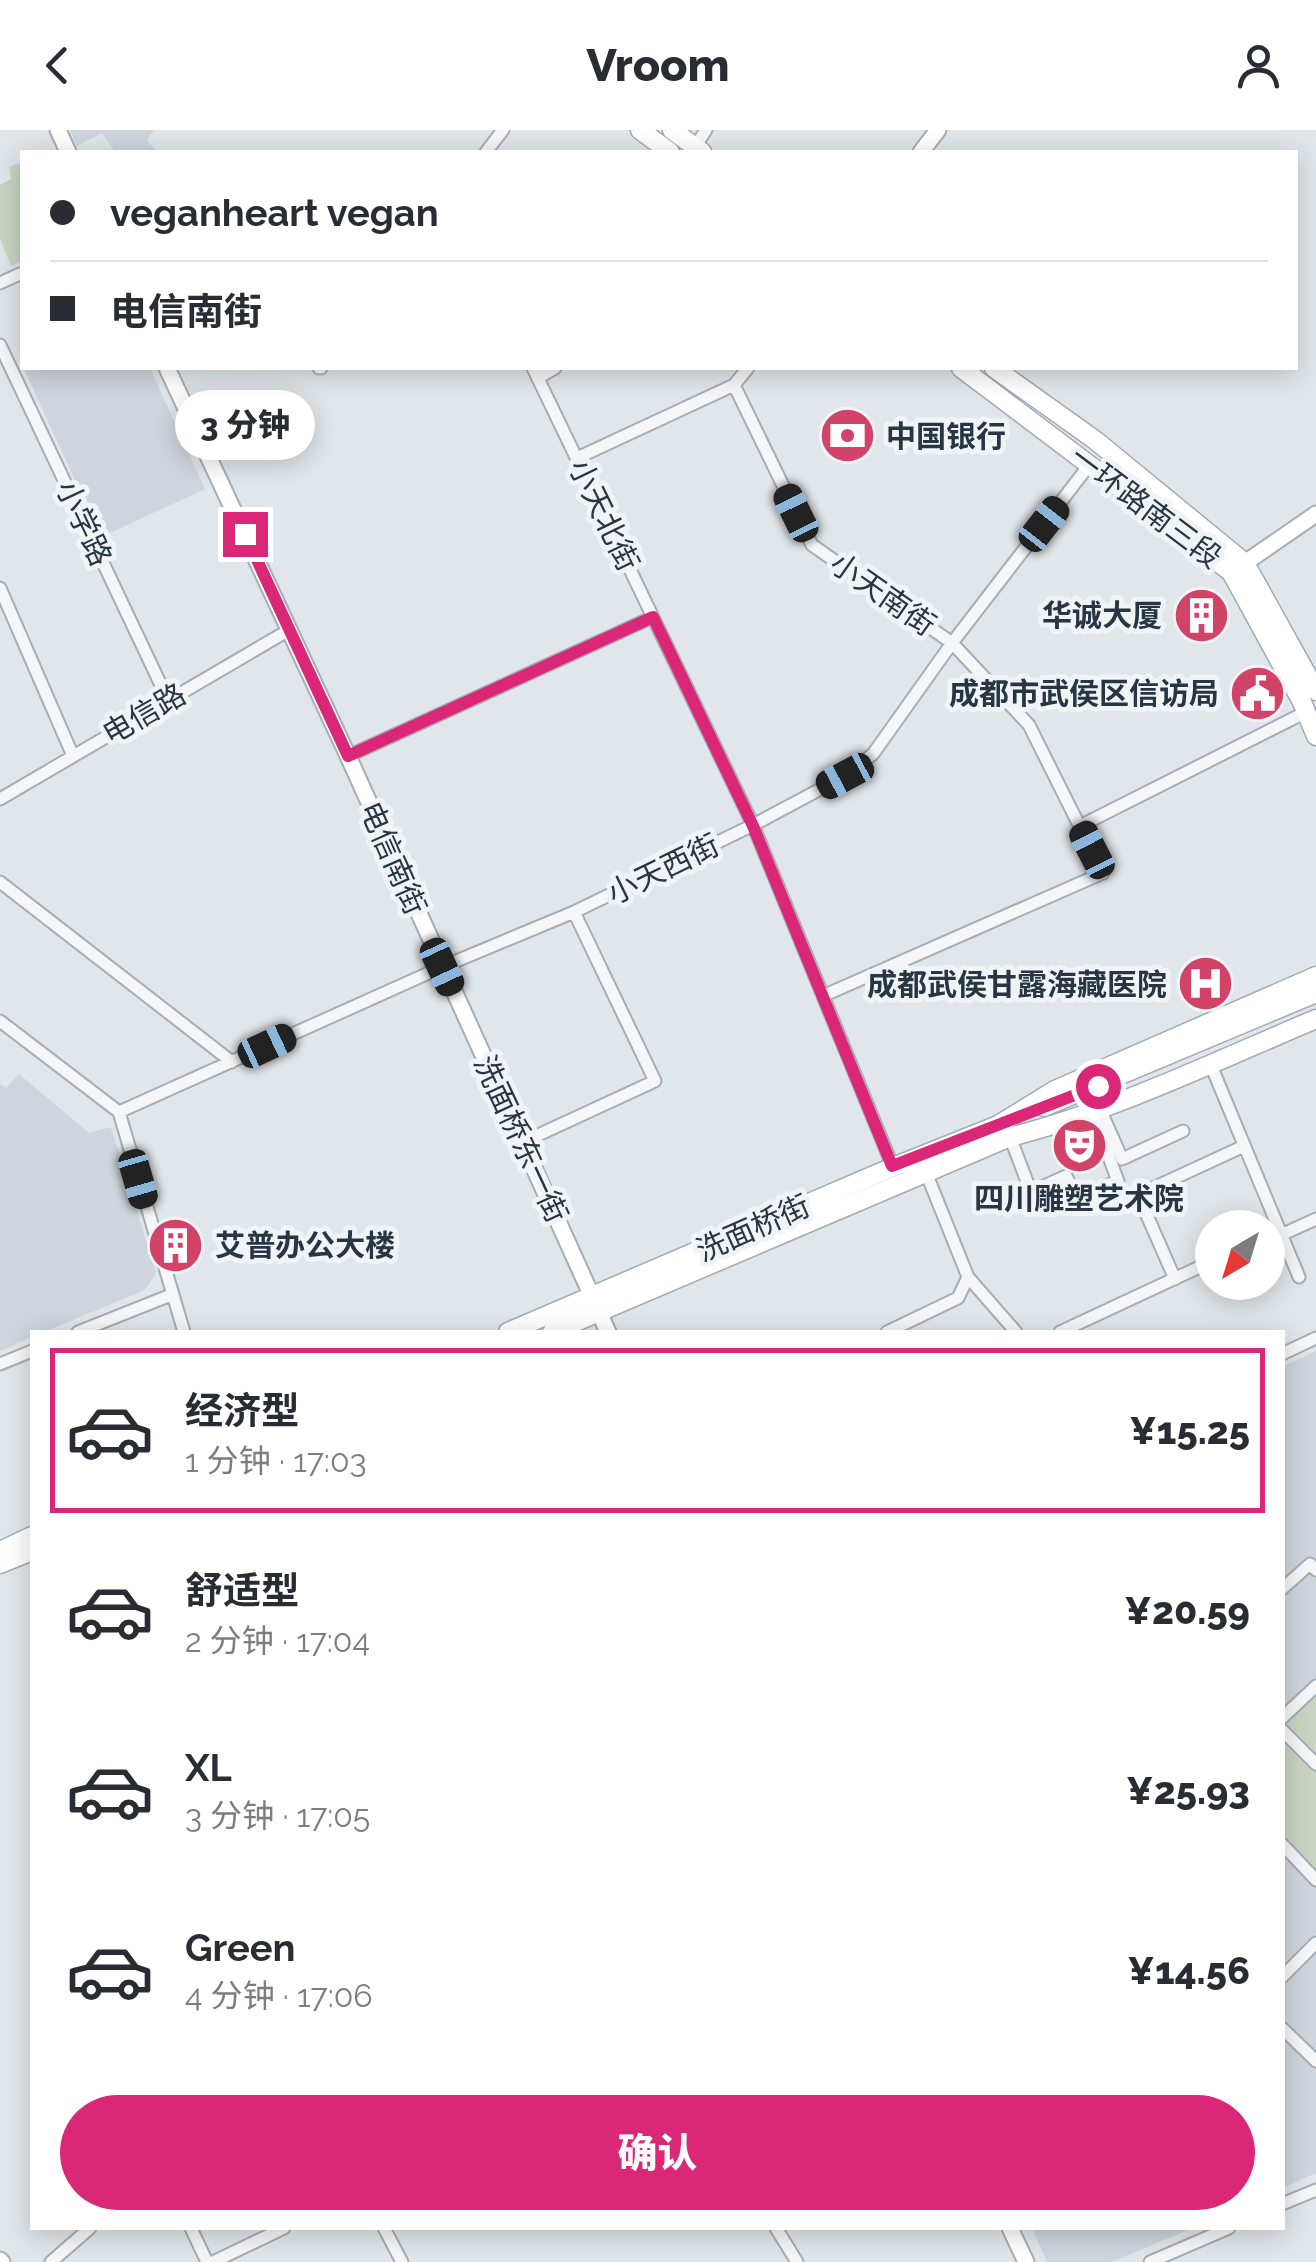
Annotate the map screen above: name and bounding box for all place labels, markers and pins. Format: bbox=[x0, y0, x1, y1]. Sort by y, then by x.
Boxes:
bank icon: 中国银行 bbox=[817, 406, 877, 466]
place label: 中国银行 bbox=[886, 419, 1006, 454]
building icon: 华诚大厦 bbox=[1171, 585, 1231, 645]
place label: 华诚大厦 bbox=[1042, 598, 1162, 633]
public building icon: 成都市武侯区信访局 bbox=[1228, 663, 1288, 723]
place label: 成都市武侯区信访局 bbox=[949, 676, 1219, 711]
hospital icon: 成都武侯甘露海藏医院 bbox=[1176, 954, 1236, 1014]
place label: 成都武侯甘露海藏医院 bbox=[867, 967, 1167, 1002]
theatre icon: 四川雕塑艺术院 bbox=[1049, 1116, 1109, 1176]
place label: 四川雕塑艺术院 bbox=[974, 1181, 1184, 1216]
building icon: 艾普办公大楼 bbox=[146, 1215, 206, 1275]
place label: 艾普办公大楼 bbox=[215, 1228, 395, 1263]

